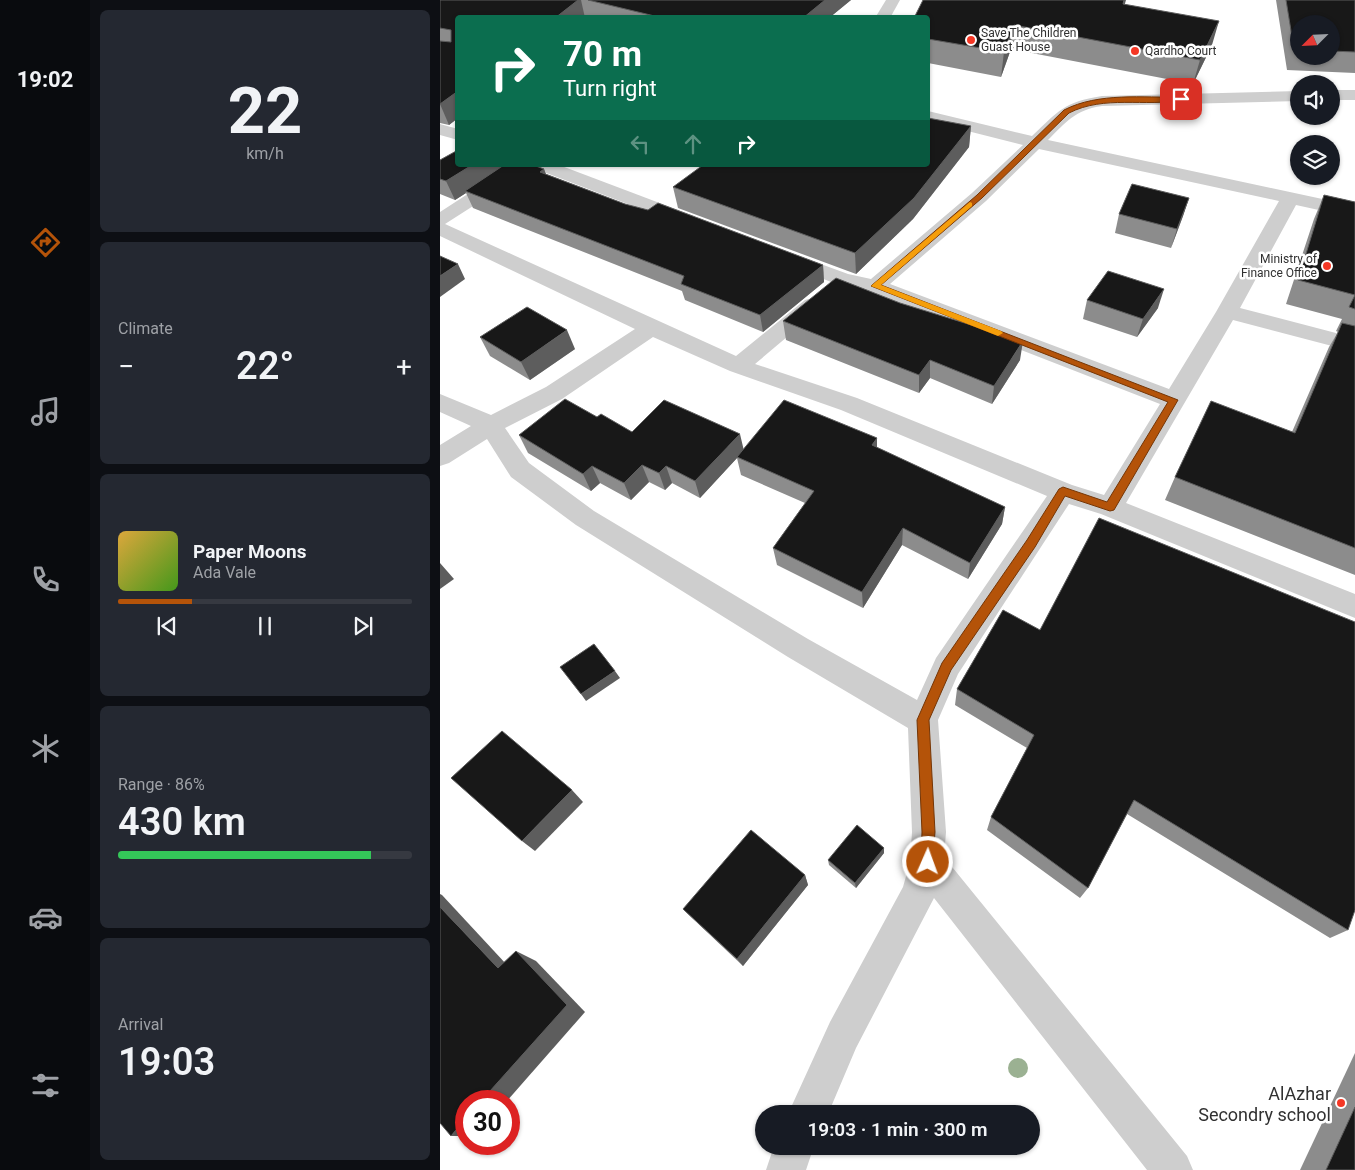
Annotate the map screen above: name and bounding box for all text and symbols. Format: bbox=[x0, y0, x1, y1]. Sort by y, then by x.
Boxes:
north arrow bbox=[1290, 15, 1340, 65]
map controls bbox=[1290, 15, 1340, 185]
place label: Save The Children Guast House bbox=[981, 26, 1076, 54]
text: 70 m bbox=[563, 34, 642, 75]
marker: Save The Children Guast House bbox=[965, 34, 977, 46]
icon: right bbox=[480, 35, 545, 100]
place label: Qardho Court bbox=[1145, 44, 1217, 58]
marker: Qardho Court bbox=[1129, 45, 1141, 57]
text: 19:02 bbox=[17, 67, 73, 92]
text: 22 bbox=[228, 73, 302, 149]
button: sound bbox=[1290, 75, 1340, 125]
text: Turn right bbox=[563, 76, 657, 101]
pin bbox=[1160, 78, 1202, 120]
icon: arrive bbox=[1167, 85, 1195, 113]
icon: left bbox=[626, 130, 654, 158]
icon: ahead bbox=[679, 130, 707, 158]
icon: right bbox=[732, 130, 760, 158]
button: layers bbox=[1290, 135, 1340, 185]
text: km/h bbox=[246, 144, 284, 163]
icon: directions bbox=[28, 225, 63, 260]
place label: Ministry of Finance Office bbox=[1241, 252, 1318, 280]
marker: Ministry of Finance Office bbox=[1321, 260, 1333, 272]
text: Climate bbox=[118, 319, 173, 338]
text: 22° bbox=[236, 344, 294, 388]
text: − bbox=[118, 350, 134, 383]
text: + bbox=[396, 350, 412, 383]
icon: music bbox=[28, 394, 63, 429]
text: Paper Moons bbox=[193, 540, 306, 563]
icon: phone bbox=[28, 562, 63, 597]
text: Ada Vale bbox=[193, 563, 256, 582]
icon: previous bbox=[153, 612, 181, 640]
icon: pause bbox=[251, 612, 279, 640]
icon: next bbox=[349, 612, 377, 640]
icon: climate bbox=[28, 731, 63, 766]
text: Range · 86% bbox=[118, 775, 205, 794]
text: 430 km bbox=[118, 800, 246, 844]
position arrow bbox=[901, 835, 953, 887]
icon: car bbox=[28, 900, 63, 935]
text: Arrival bbox=[118, 1015, 163, 1034]
text: 19:03 bbox=[118, 1040, 215, 1084]
icon: filters bbox=[28, 1068, 63, 1103]
place label: AlAzhar Secondry school bbox=[1198, 1083, 1331, 1125]
speed limit sign: 30 bbox=[455, 1090, 520, 1155]
marker: AlAzhar Secondry school bbox=[1335, 1097, 1347, 1109]
text: 19:03 · 1 min · 300 m bbox=[807, 1118, 988, 1141]

